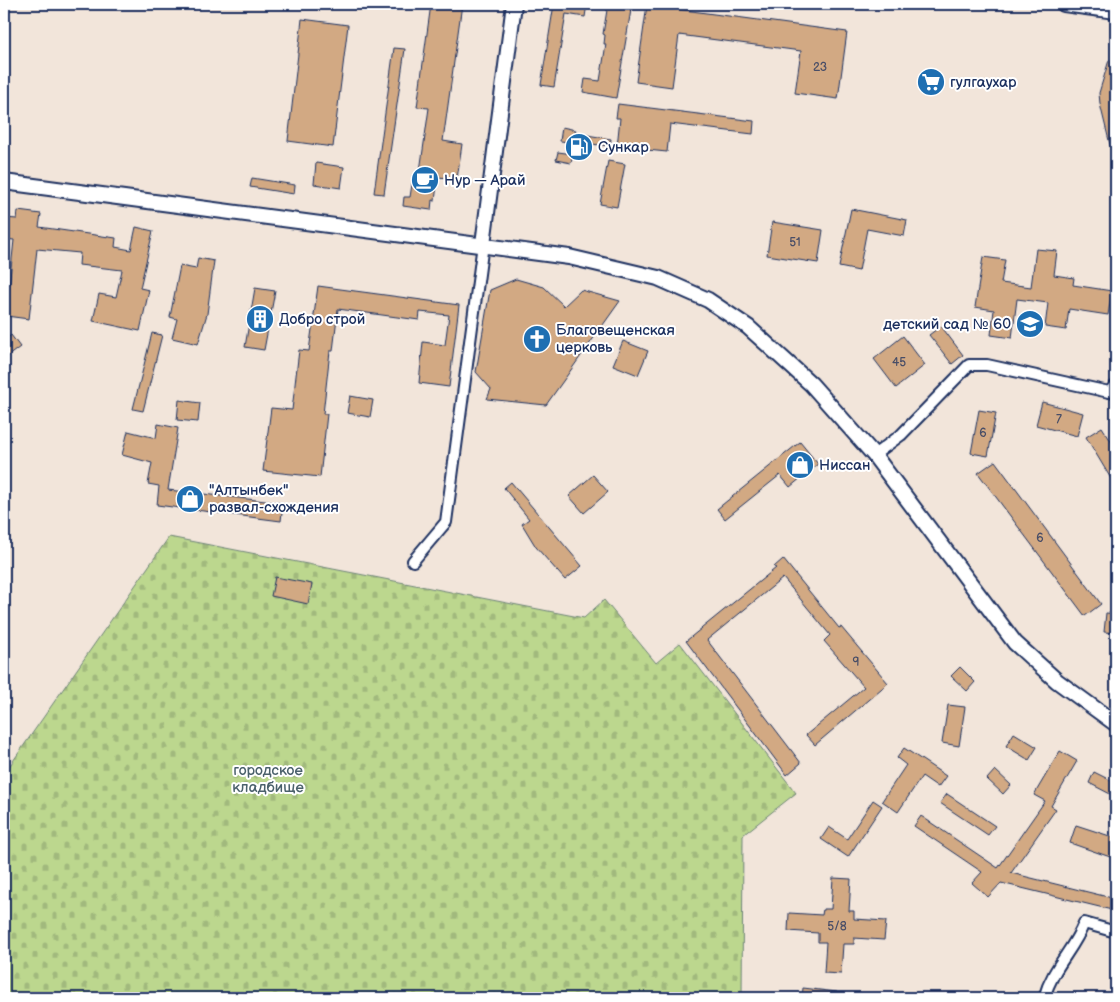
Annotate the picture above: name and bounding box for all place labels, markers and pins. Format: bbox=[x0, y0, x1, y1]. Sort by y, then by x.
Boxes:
supermarket icon: гулгаухар bbox=[916, 67, 946, 97]
place label: гулгаухар bbox=[950, 73, 1017, 92]
fuel station icon: Сункар bbox=[564, 132, 594, 162]
place label: Сункар bbox=[598, 138, 649, 157]
cafe icon: Нур — Арай bbox=[410, 165, 440, 195]
place label: Нур — Арай bbox=[444, 171, 525, 190]
building icon: Добро строй bbox=[245, 304, 275, 334]
school or university icon: детский сад № 60 bbox=[1015, 309, 1045, 339]
place label: Добро строй bbox=[279, 310, 365, 329]
place label: детский сад № 60 bbox=[883, 315, 1011, 334]
place label: Благовещенская церковь bbox=[556, 321, 675, 357]
church icon: Благовещенская церковь bbox=[522, 324, 552, 354]
shop icon: Ниссан bbox=[785, 450, 815, 480]
place label: Ниссан bbox=[819, 456, 871, 475]
place label: "Алтынбек" развал-схождения bbox=[209, 481, 339, 517]
shop icon: "Алтынбек" развал-схождения bbox=[175, 484, 205, 514]

